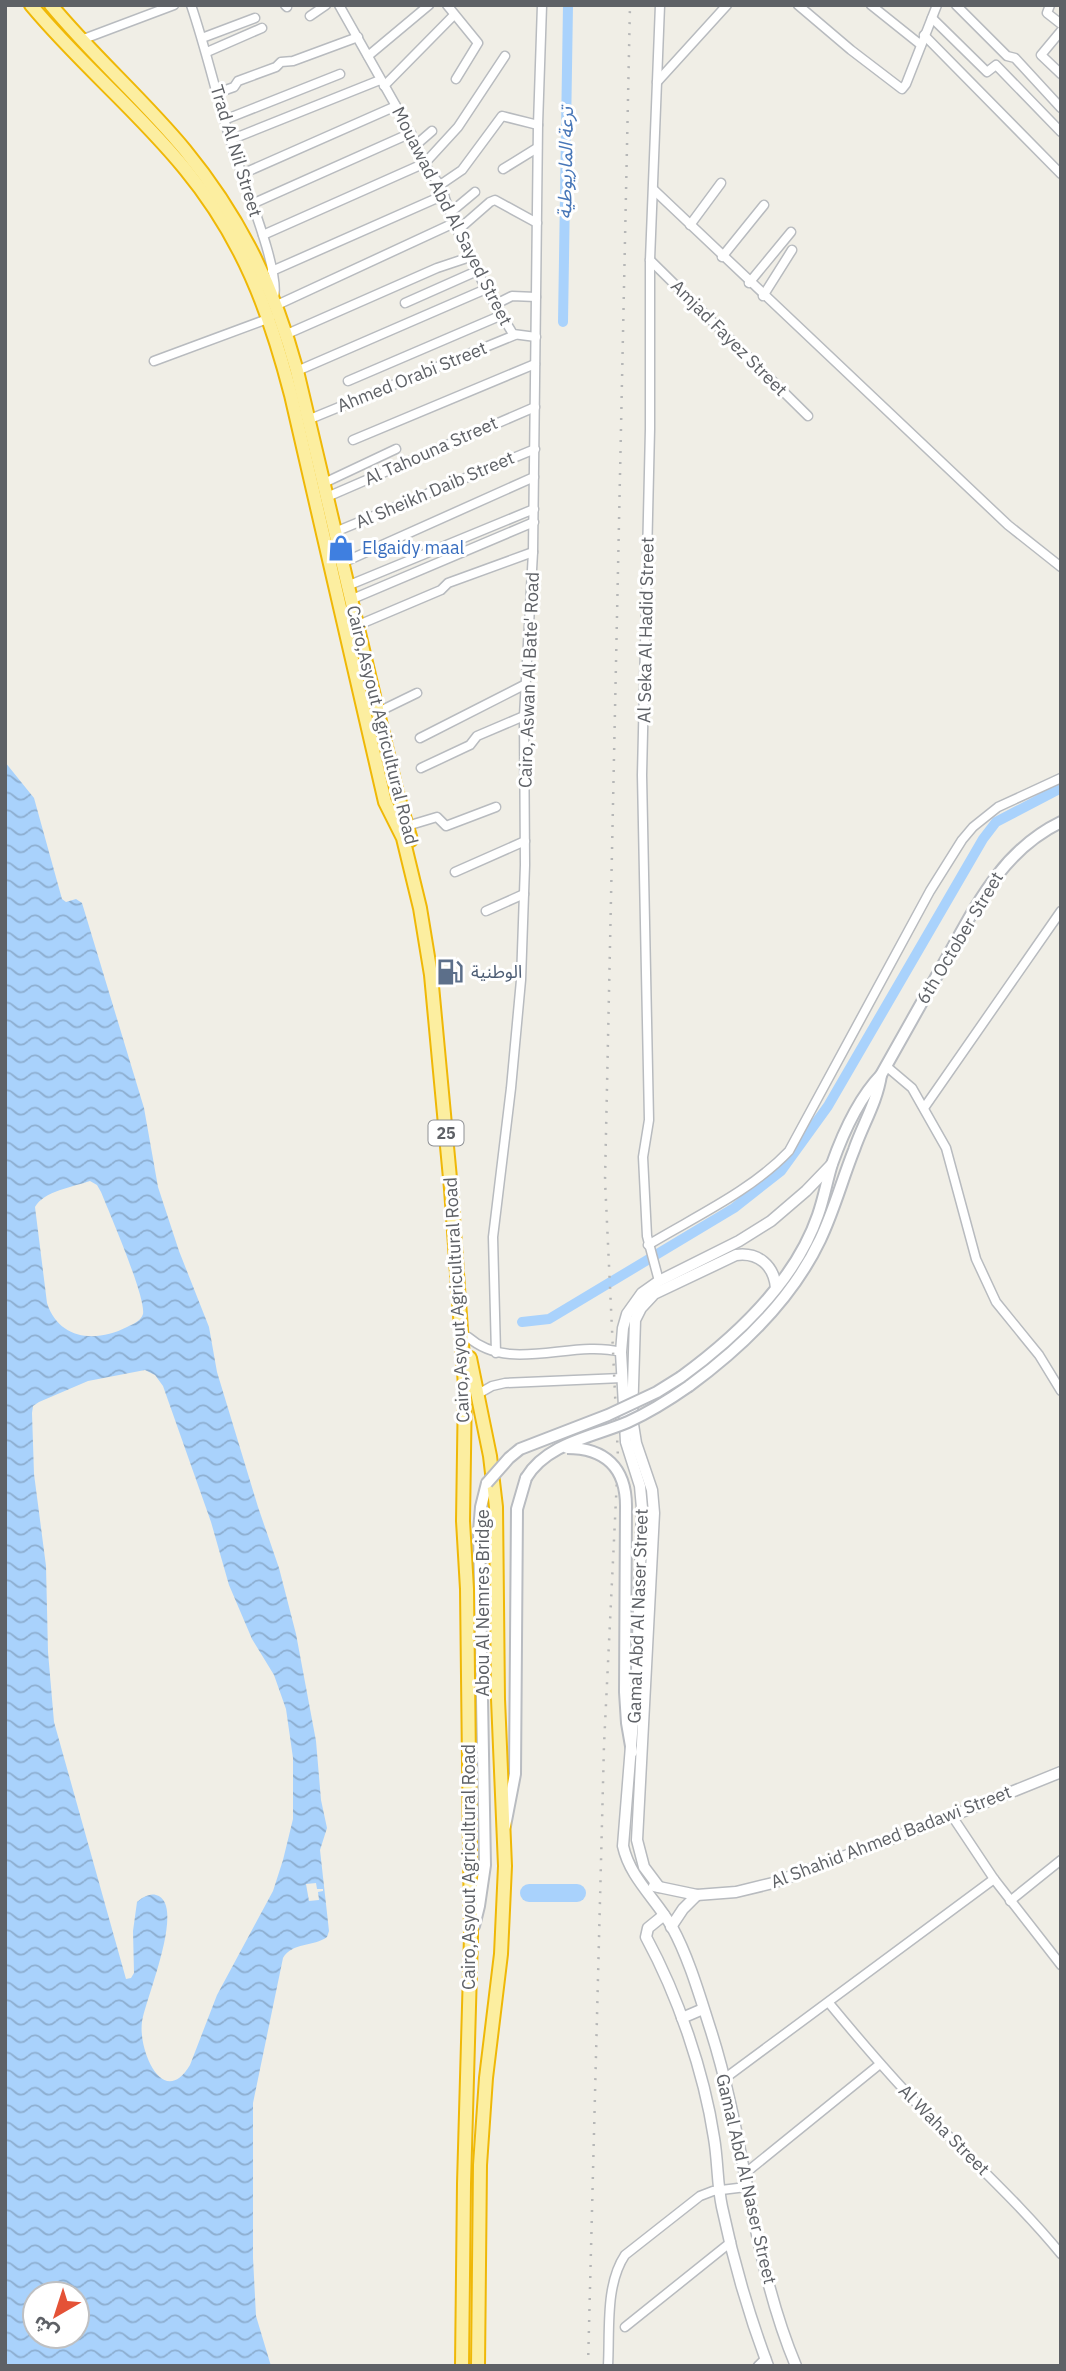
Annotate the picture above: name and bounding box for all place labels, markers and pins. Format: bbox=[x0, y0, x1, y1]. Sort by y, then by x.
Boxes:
shop icon: Elgaidy maal bbox=[326, 533, 356, 563]
place label: Elgaidy maal bbox=[362, 536, 465, 559]
fuel station icon: الوطنية bbox=[435, 957, 465, 987]
place label: الوطنية bbox=[471, 960, 522, 983]

